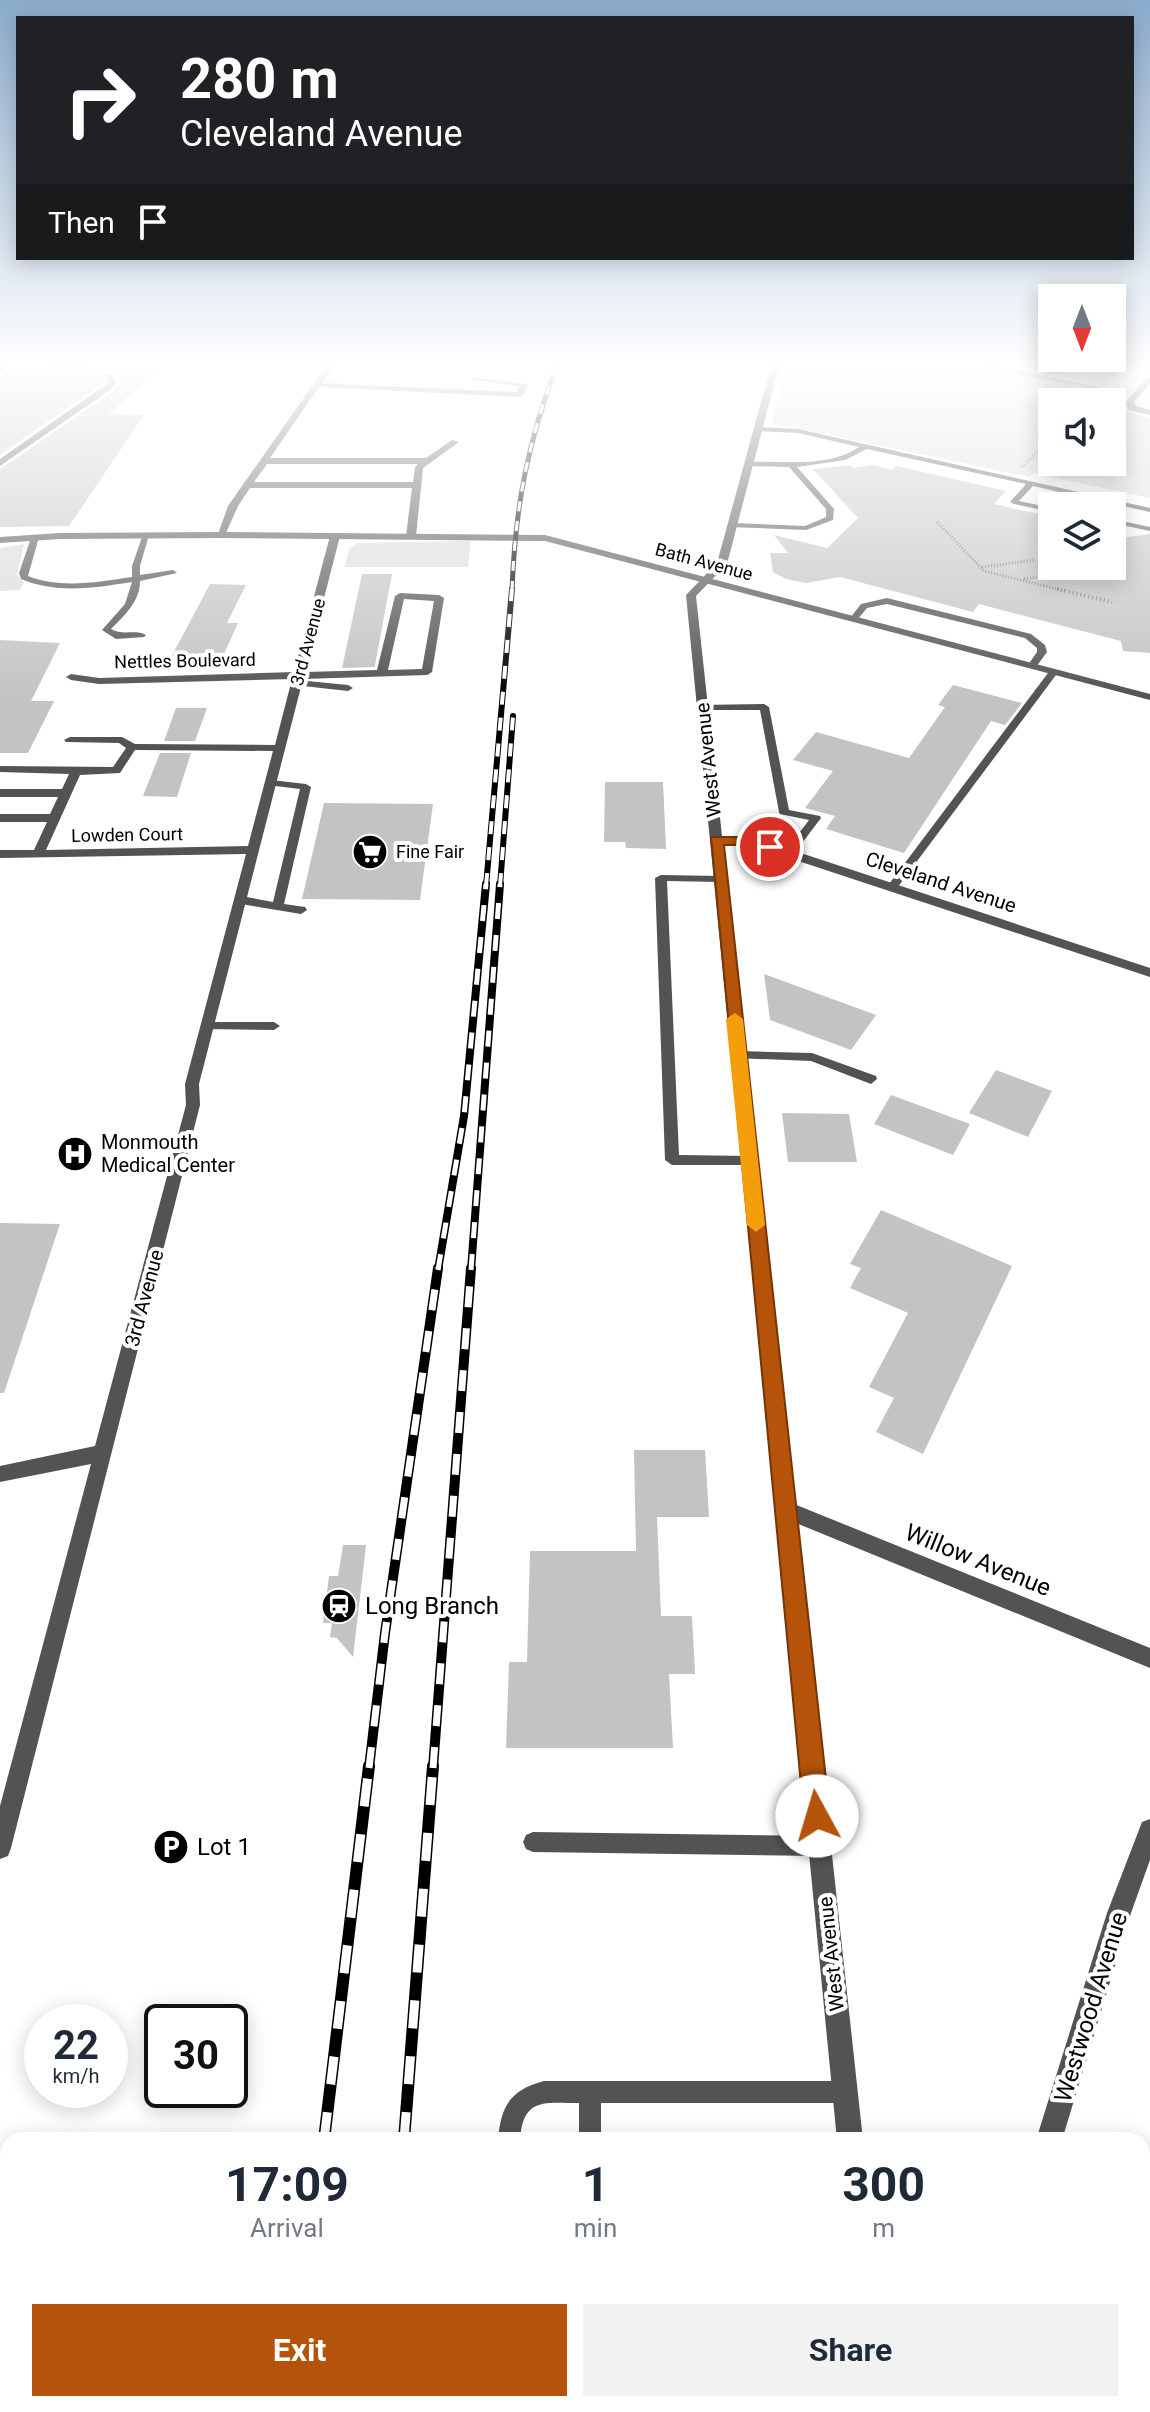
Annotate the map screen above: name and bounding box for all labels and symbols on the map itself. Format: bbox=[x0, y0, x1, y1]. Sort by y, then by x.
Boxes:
north arrow bbox=[1038, 284, 1126, 372]
street label: Bath Avenue bbox=[653, 538, 755, 585]
street label: 3rd Avenue bbox=[286, 596, 329, 688]
street label: Nettles Boulevard bbox=[114, 649, 256, 672]
street label: West Avenue bbox=[690, 701, 726, 819]
pin bbox=[736, 813, 804, 881]
street label: Lowden Court bbox=[71, 823, 183, 846]
supermarket icon: Fine Fair bbox=[351, 833, 389, 871]
place label: Fine Fair bbox=[396, 841, 464, 862]
street label: Cleveland Avenue bbox=[863, 846, 1019, 918]
place label: Monmouth Medical Center bbox=[101, 1130, 235, 1177]
hospital icon: Monmouth Medical Center bbox=[56, 1135, 94, 1173]
street label: 3rd Avenue bbox=[120, 1247, 168, 1349]
street label: Willow Avenue bbox=[901, 1518, 1055, 1602]
station icon: Long Branch bbox=[320, 1587, 358, 1625]
place label: Long Branch bbox=[365, 1592, 499, 1620]
position arrow bbox=[775, 1774, 859, 1858]
parking icon: Lot 1 bbox=[152, 1828, 190, 1866]
place label: Lot 1 bbox=[197, 1833, 251, 1861]
street label: West Avenue bbox=[813, 1895, 849, 2013]
street label: Westwood Avenue bbox=[1049, 1909, 1133, 2105]
speed limit sign: 30 bbox=[144, 2004, 248, 2108]

